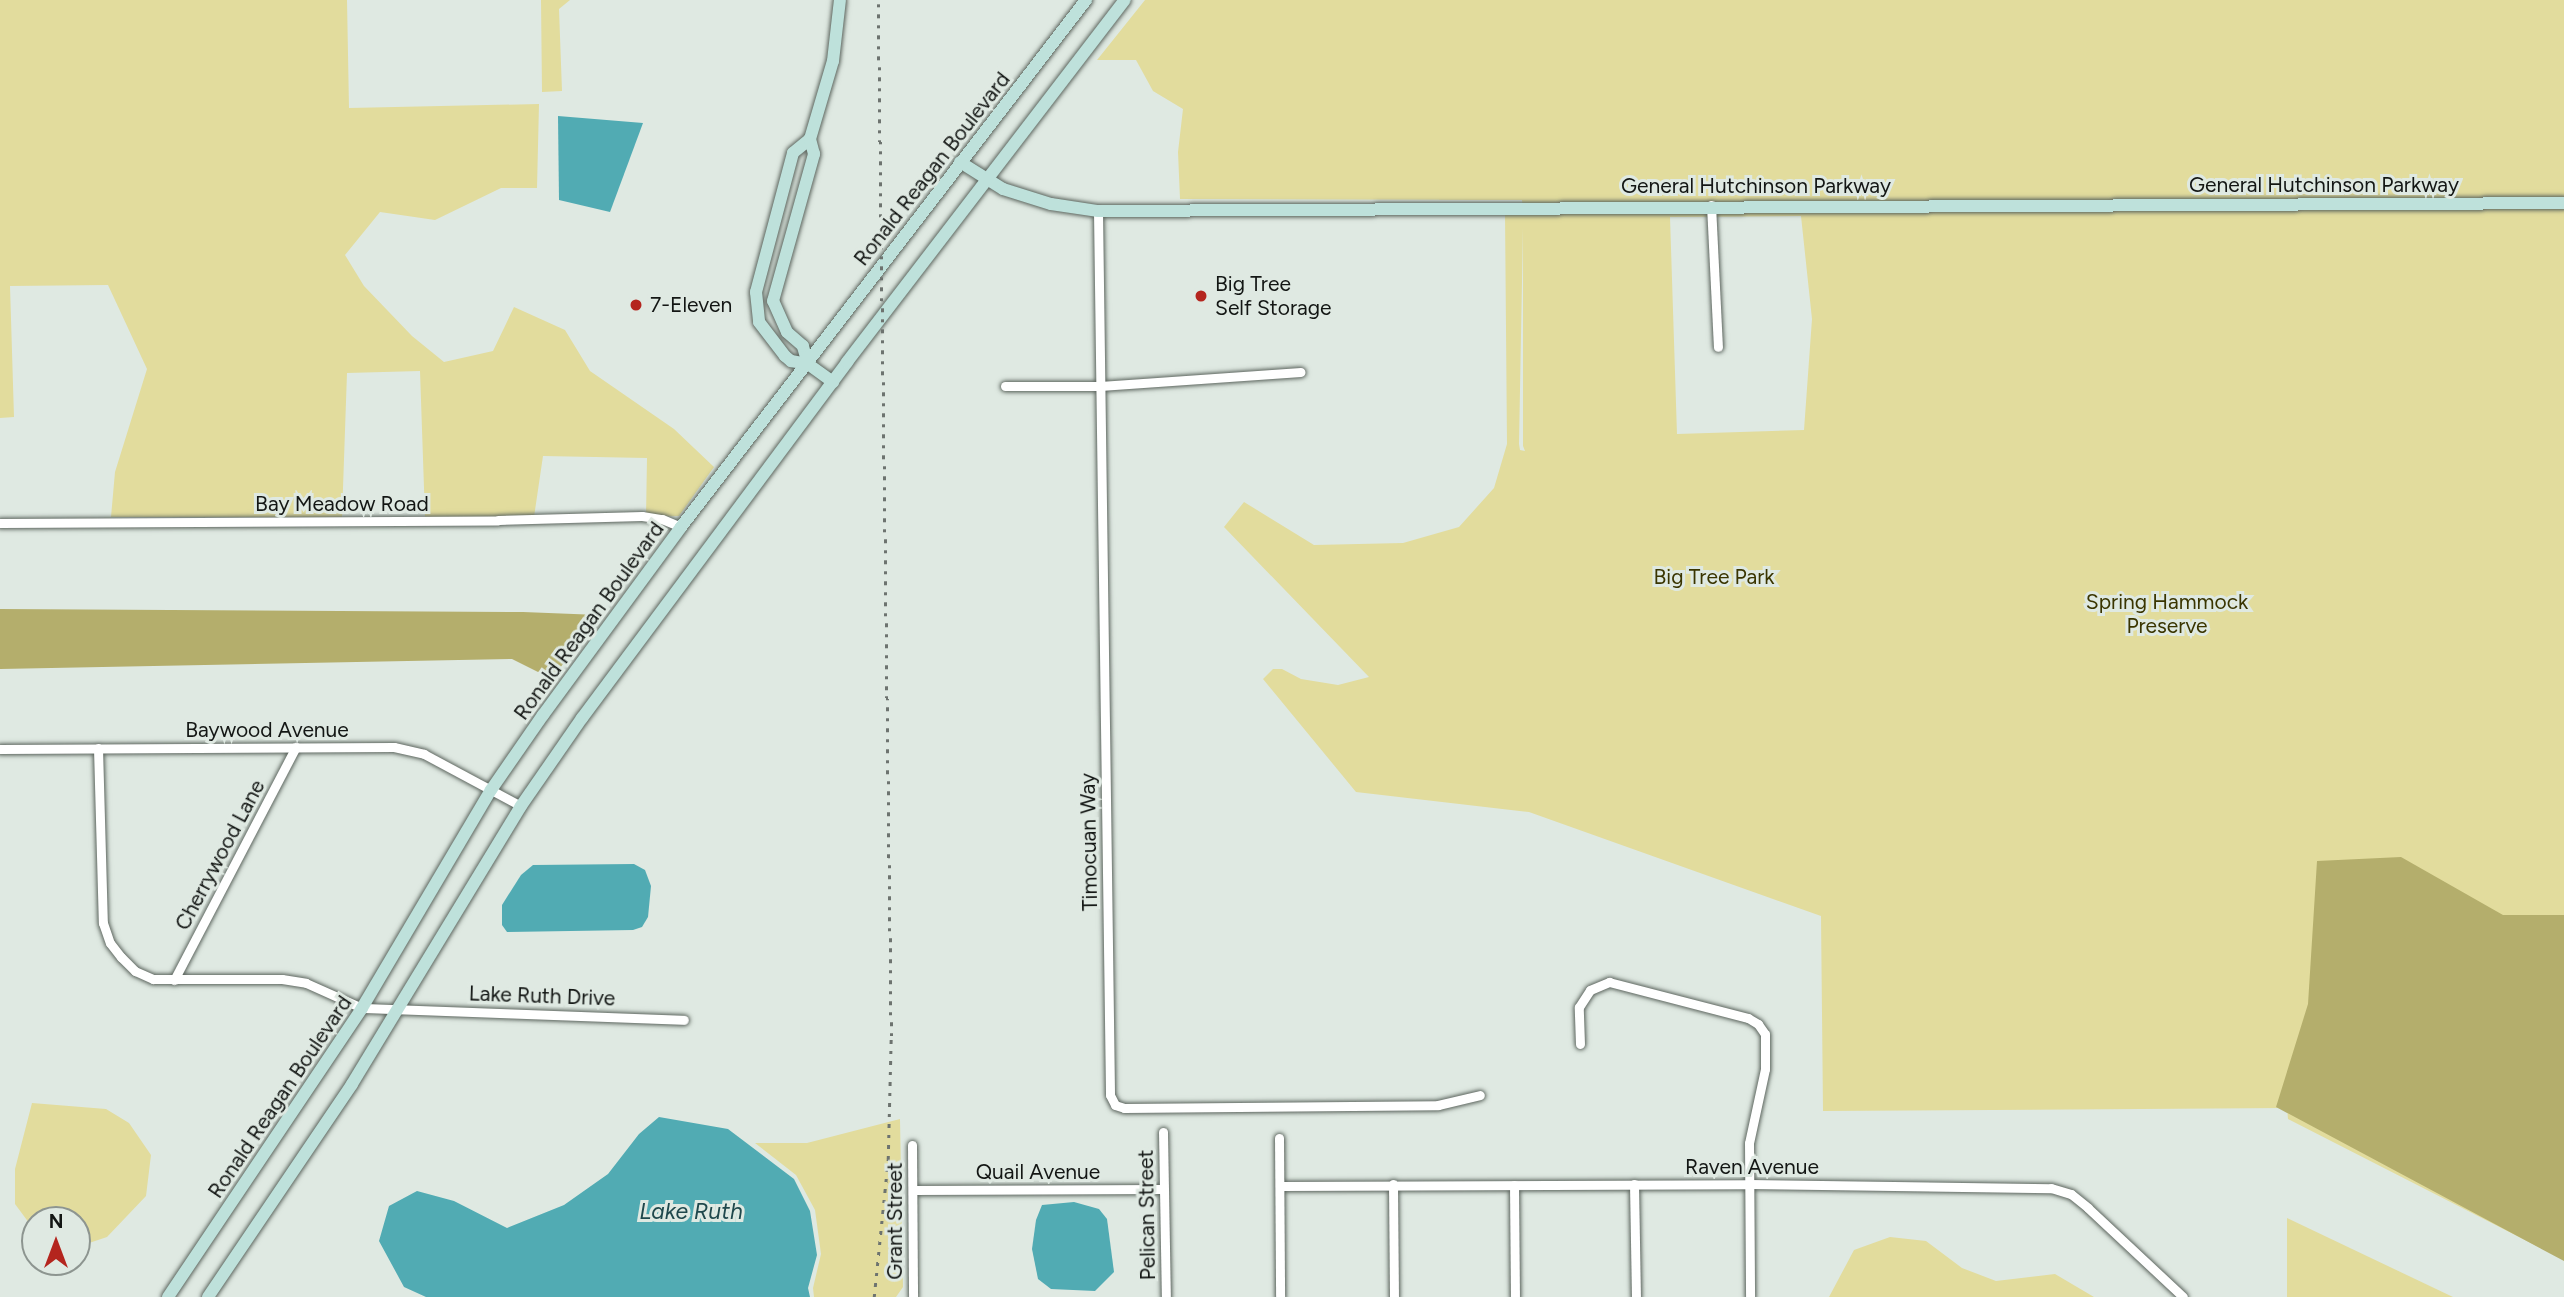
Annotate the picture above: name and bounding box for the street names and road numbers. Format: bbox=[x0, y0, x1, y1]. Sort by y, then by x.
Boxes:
street label: Ronald Reagan Boulevard bbox=[849, 67, 1015, 271]
street label: General Hutchinson Parkway bbox=[2189, 172, 2459, 198]
street label: General Hutchinson Parkway bbox=[1621, 173, 1891, 199]
street label: Bay Meadow Road bbox=[255, 491, 429, 517]
street label: Ronald Reagan Boulevard bbox=[509, 517, 669, 725]
street label: Baywood Avenue bbox=[185, 717, 349, 743]
street label: Timocuan Way bbox=[1075, 773, 1103, 911]
street label: Cherrywood Lane bbox=[170, 776, 270, 934]
street label: Lake Ruth Drive bbox=[468, 981, 616, 1011]
street label: Ronald Reagan Boulevard bbox=[203, 991, 357, 1203]
street label: Pelican Street bbox=[1133, 1149, 1161, 1281]
street label: Raven Avenue bbox=[1685, 1154, 1819, 1180]
street label: Quail Avenue bbox=[976, 1159, 1100, 1185]
street label: Grant Street bbox=[882, 1162, 908, 1280]

